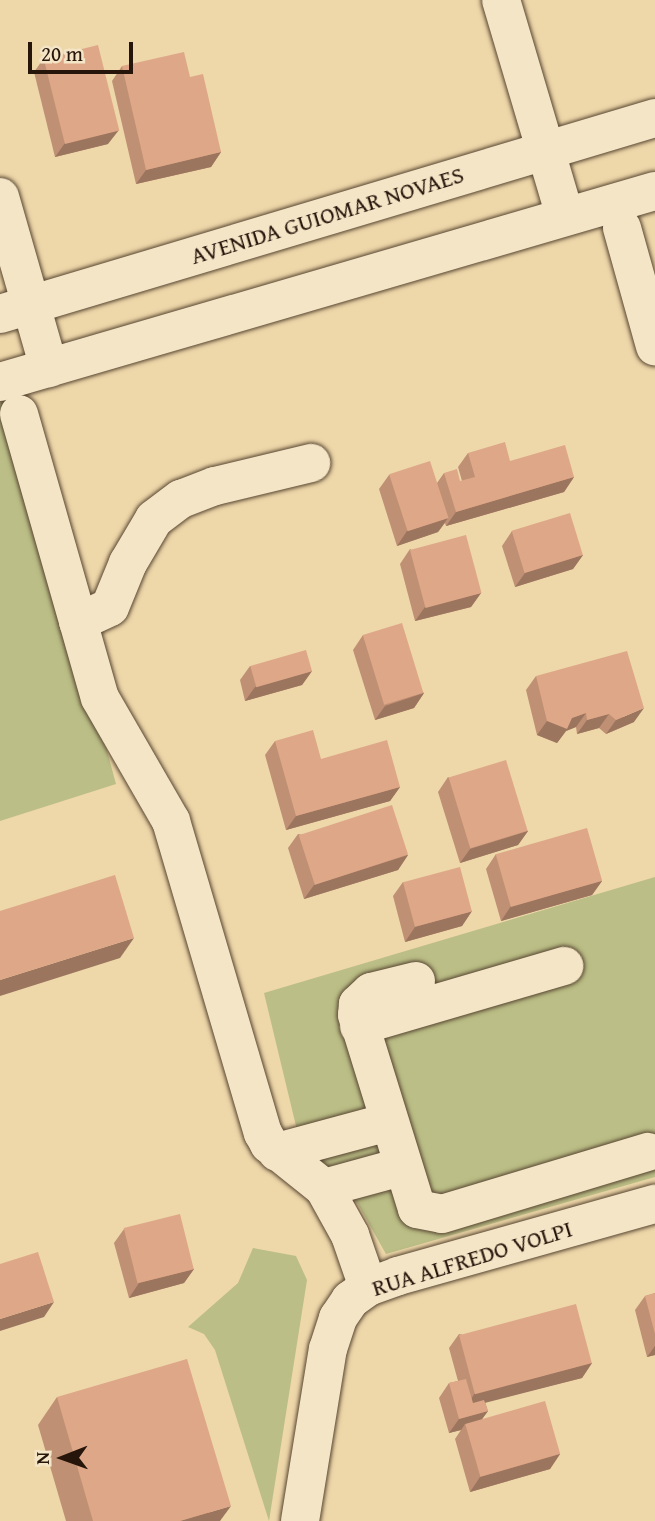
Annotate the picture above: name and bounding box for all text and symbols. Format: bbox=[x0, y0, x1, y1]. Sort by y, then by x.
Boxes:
scale bar bbox=[32, 28, 136, 72]
text: 20 m bbox=[41, 38, 83, 69]
street label: AVENIDA GUIOMAR NOVAES bbox=[187, 160, 467, 270]
street label: RUA ALFREDO VOLPI bbox=[368, 1214, 576, 1302]
north arrow bbox=[28, 1423, 98, 1493]
text: N bbox=[28, 1452, 56, 1465]

